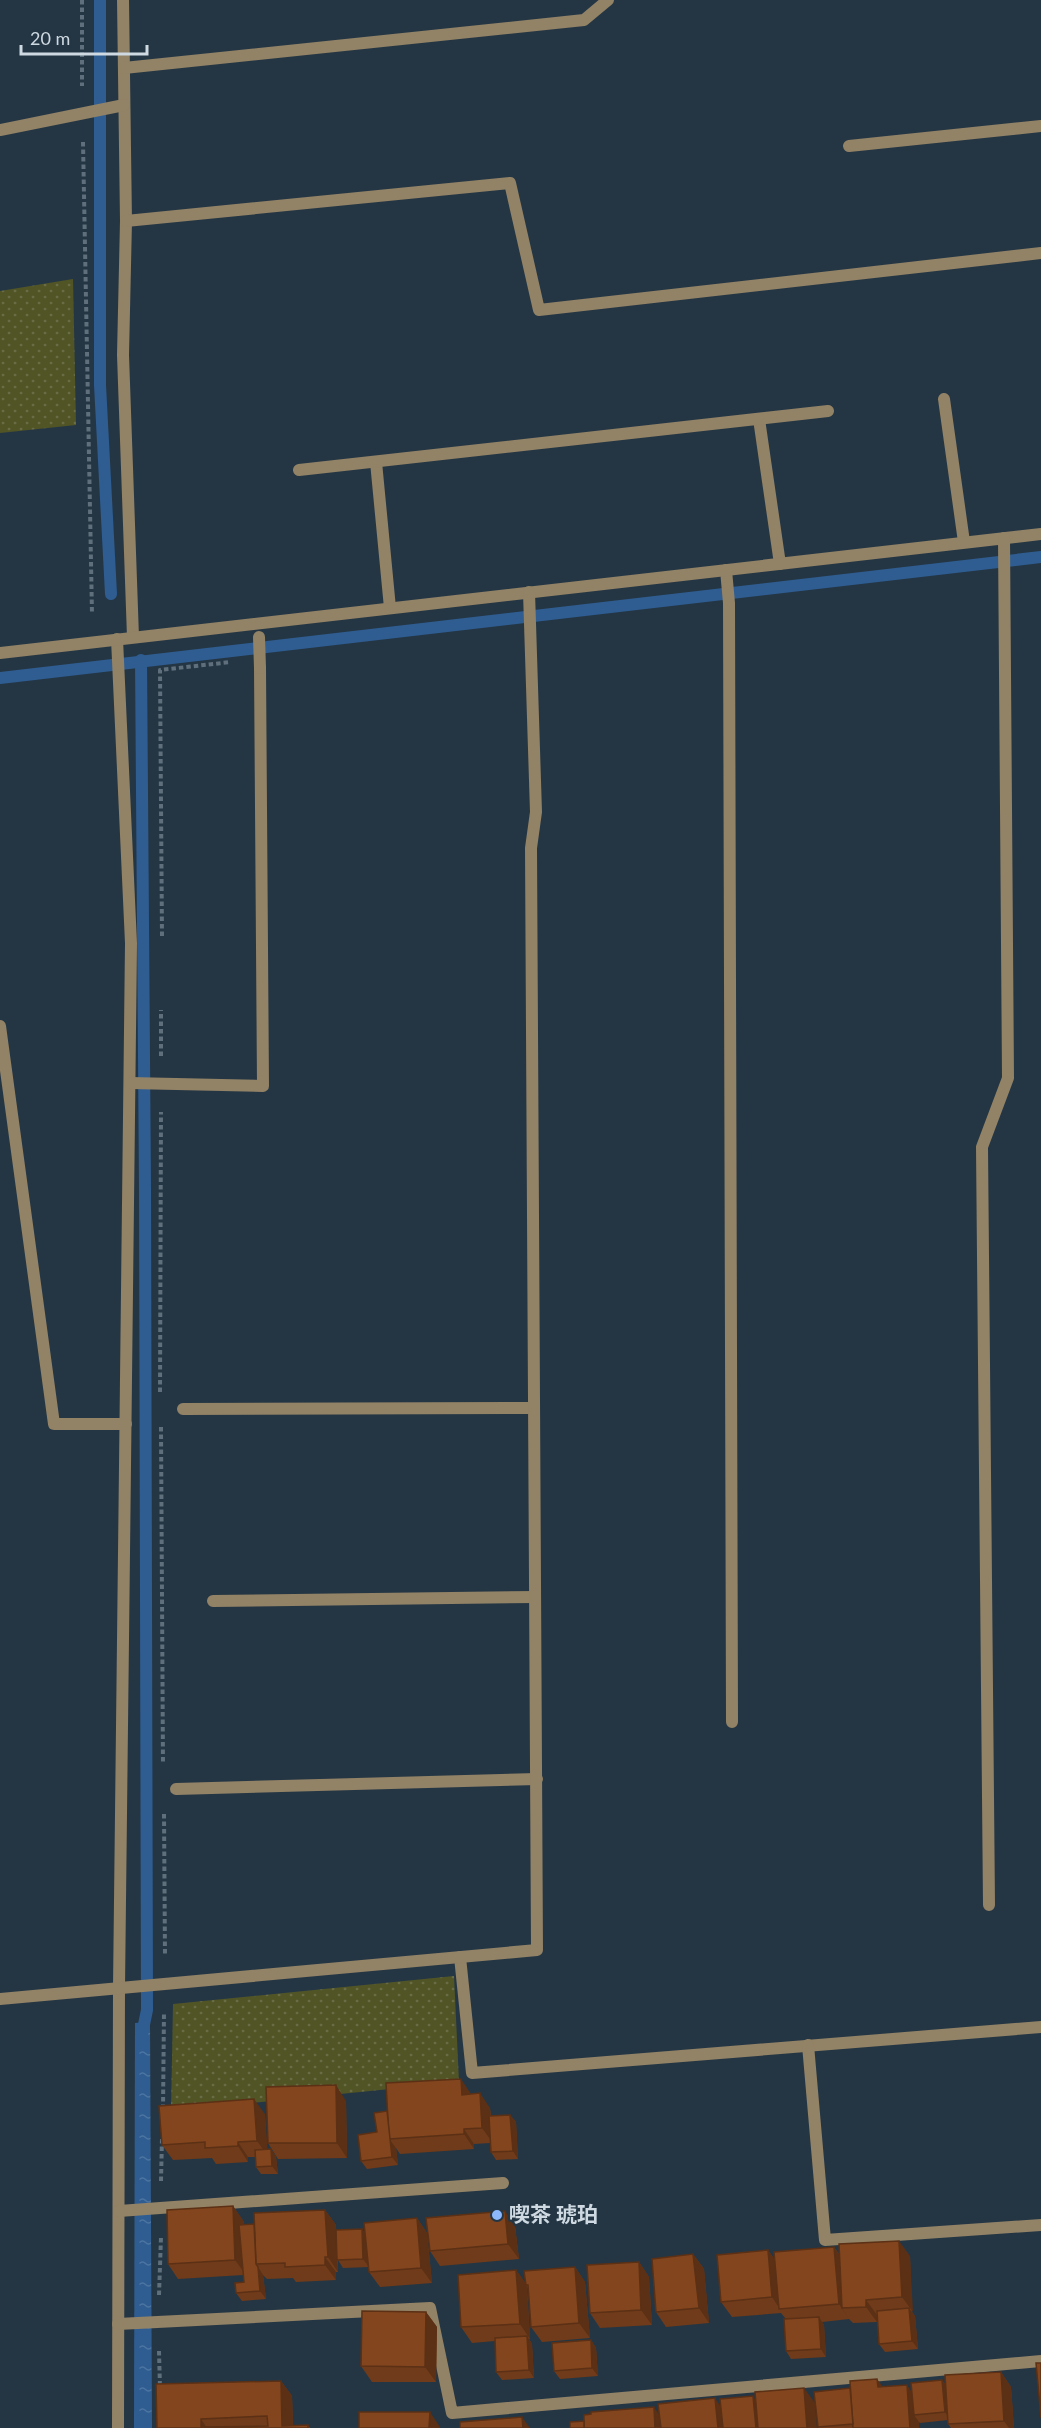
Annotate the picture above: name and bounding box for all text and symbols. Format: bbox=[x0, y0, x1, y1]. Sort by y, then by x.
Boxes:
scale bar bbox=[21, 18, 147, 56]
text: 20 m bbox=[30, 27, 70, 49]
place label: 喫茶 琥珀 bbox=[509, 2201, 598, 2226]
marker: 喫茶 琥珀 bbox=[490, 2208, 504, 2222]

